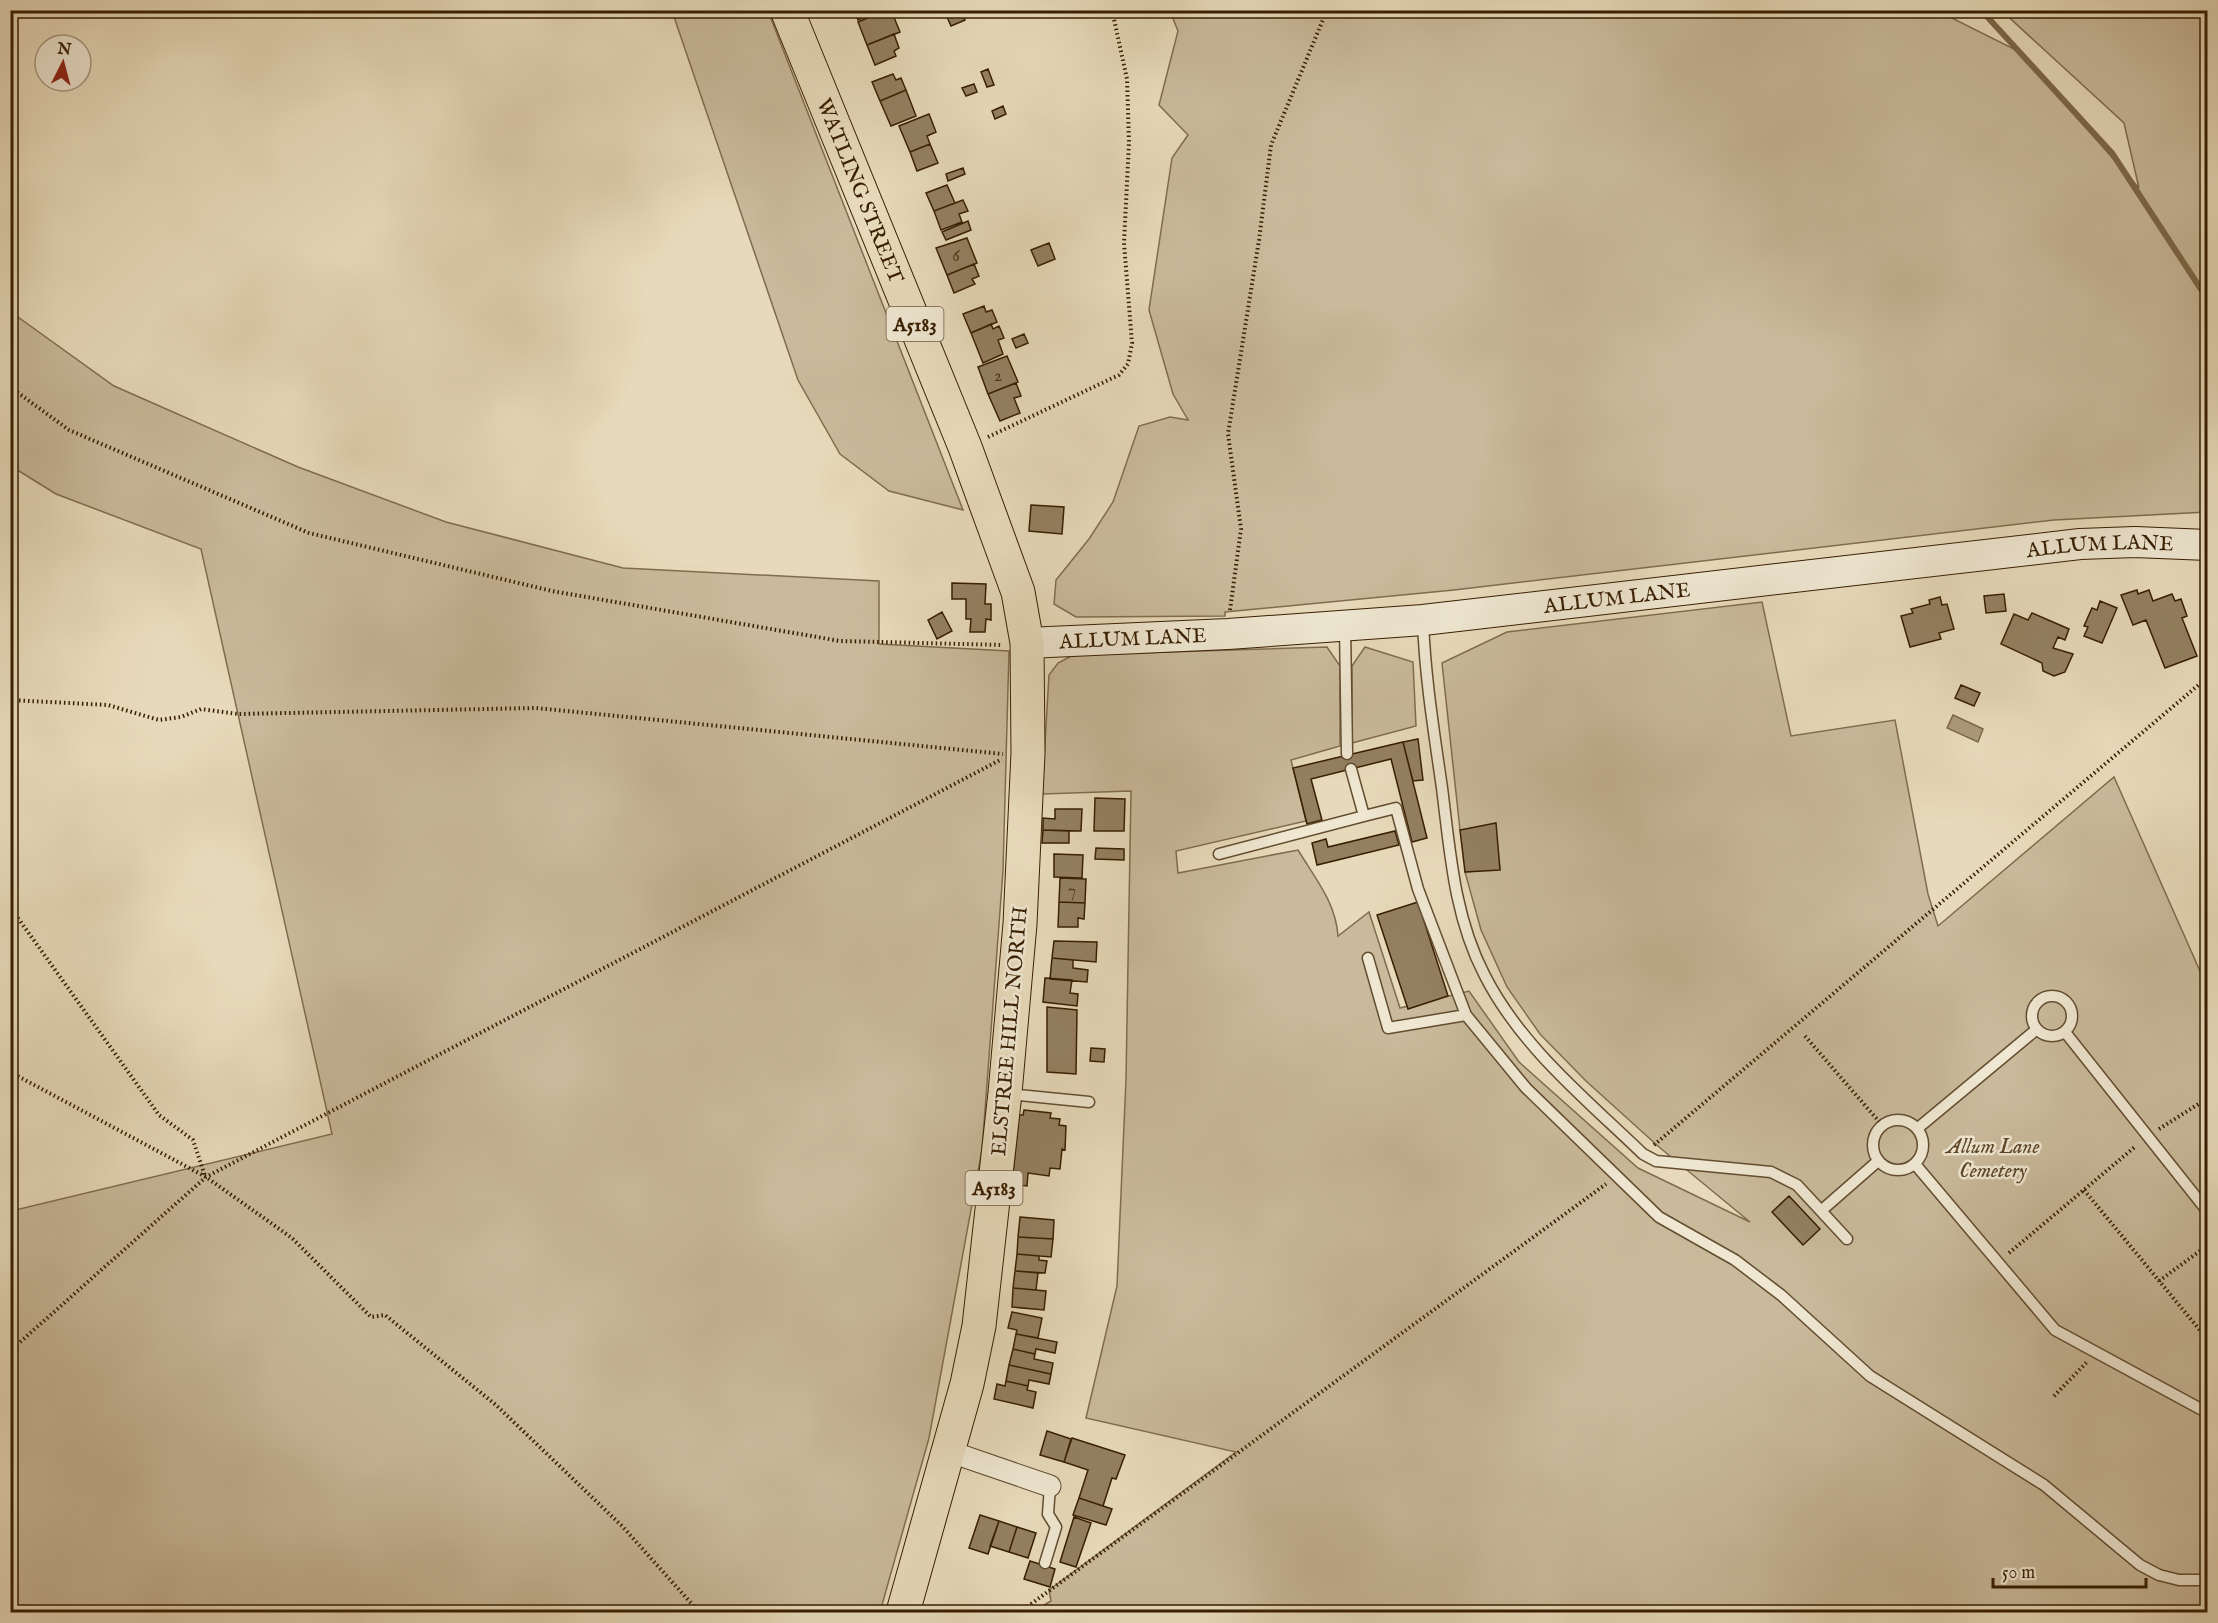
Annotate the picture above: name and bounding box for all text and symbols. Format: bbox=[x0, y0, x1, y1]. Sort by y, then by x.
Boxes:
north arrow bbox=[33, 33, 93, 93]
text: N bbox=[55, 39, 72, 61]
street label: WATLING STREET bbox=[809, 95, 909, 288]
house number: 6 bbox=[952, 245, 960, 268]
road number: A5183 bbox=[886, 307, 944, 341]
house number: 2 bbox=[994, 365, 1002, 388]
street label: ALLUM LANE bbox=[2024, 530, 2174, 565]
street label: ALLUM LANE bbox=[1541, 577, 1692, 621]
street label: ALLUM LANE bbox=[1058, 623, 1207, 657]
house number: 7 bbox=[1068, 880, 1076, 903]
street label: ELSTREE HILL NORTH bbox=[986, 905, 1035, 1157]
park label: Allum Lane Cemetery bbox=[1945, 1134, 2039, 1185]
road number: A5183 bbox=[966, 1171, 1022, 1205]
scale bar bbox=[1993, 1551, 2146, 1589]
text: 50 m bbox=[2002, 1562, 2035, 1585]

